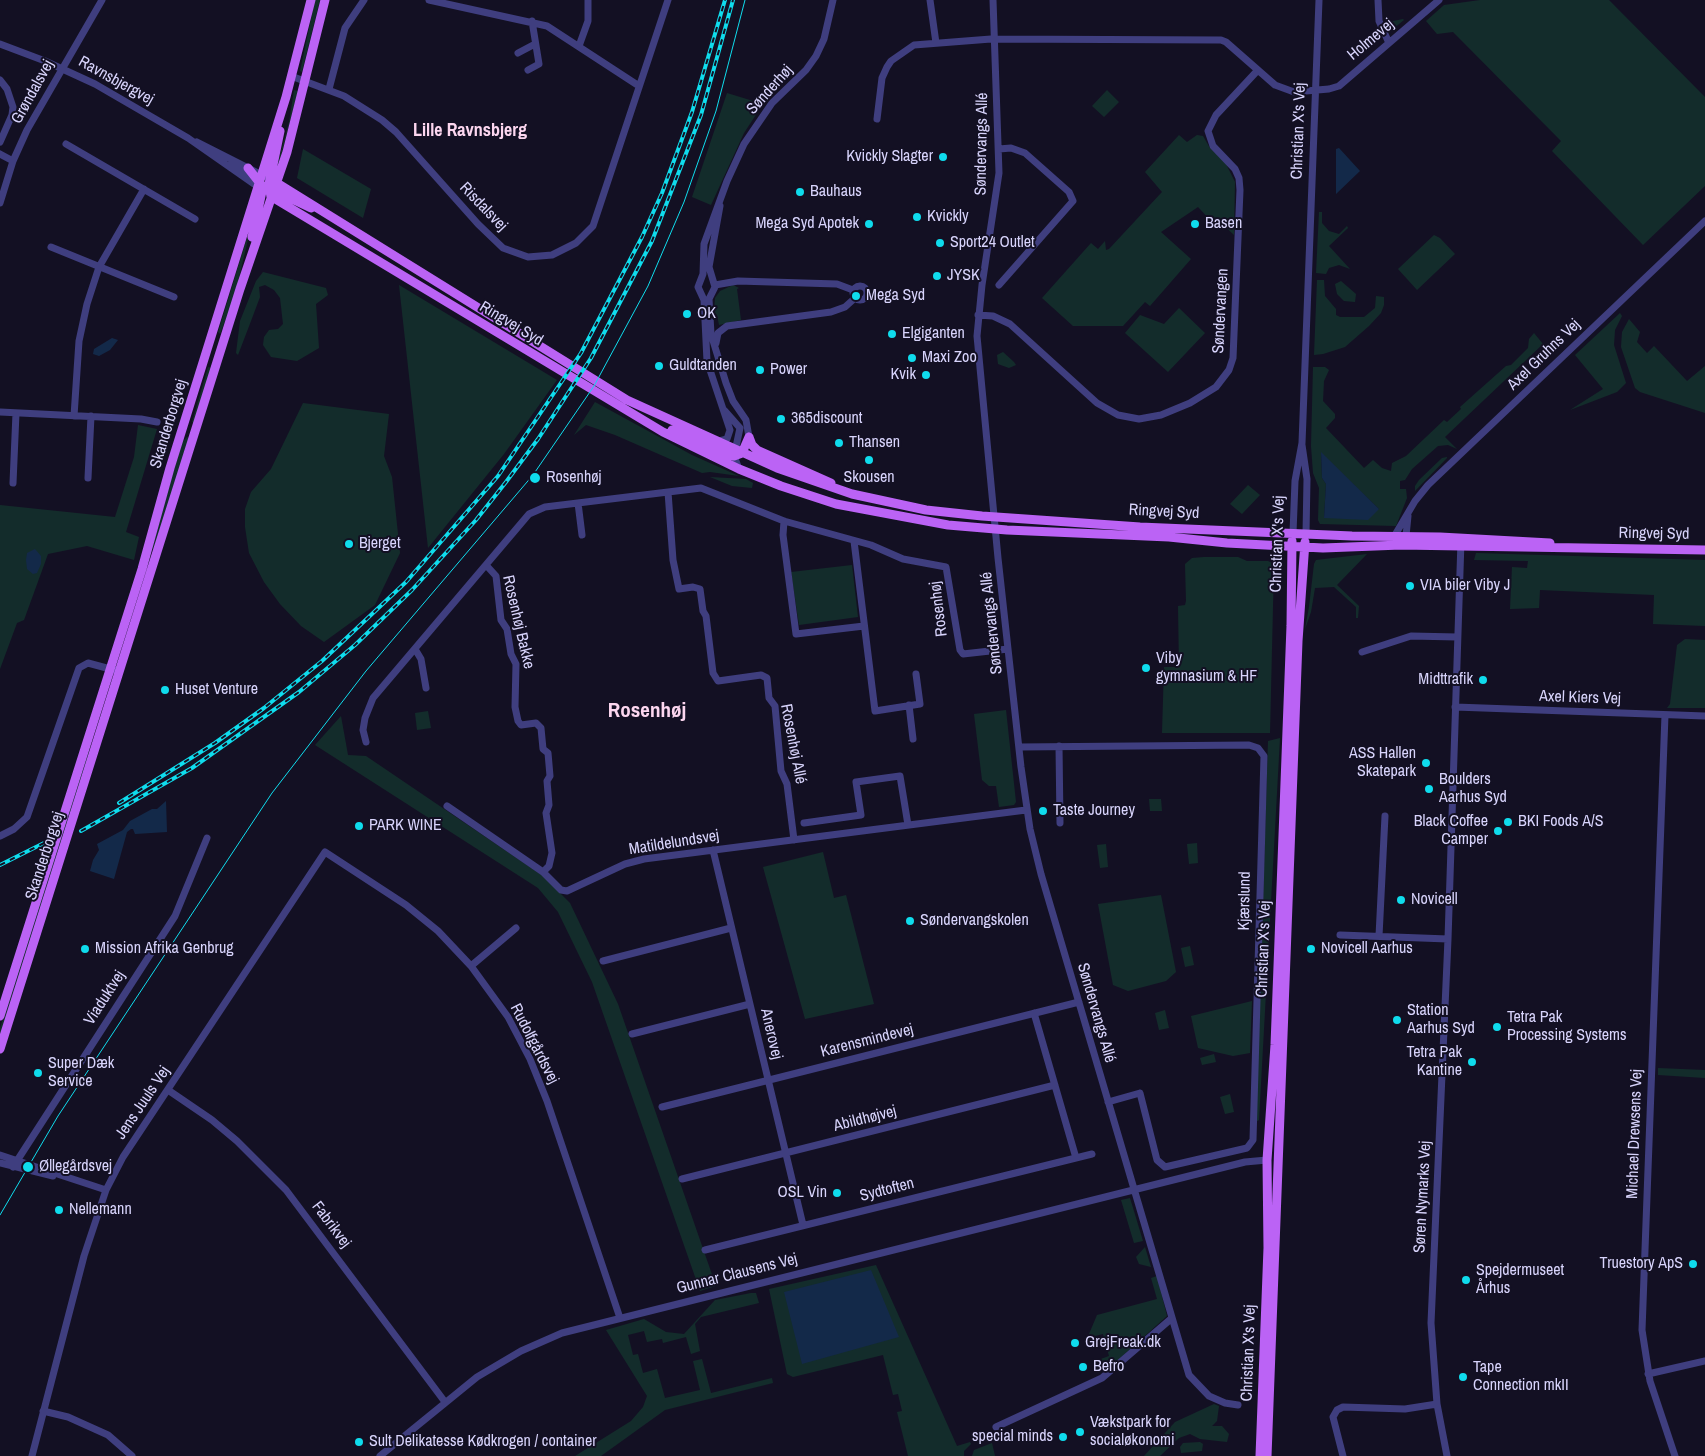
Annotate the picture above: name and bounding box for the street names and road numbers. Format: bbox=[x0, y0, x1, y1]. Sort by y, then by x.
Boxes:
street label: Holmevej bbox=[1344, 15, 1398, 65]
street label: Ravnsbjergvej bbox=[75, 52, 157, 110]
street label: Grøndalsvej bbox=[8, 57, 58, 127]
street label: Sønderhøj bbox=[743, 61, 797, 119]
street label: Christian X's Vej bbox=[1288, 82, 1310, 180]
street label: Søndervangs Allé bbox=[972, 92, 992, 196]
street label: Risdalsvej bbox=[455, 179, 511, 235]
street label: Søndervangen bbox=[1209, 268, 1233, 354]
street label: Ringvej Syd bbox=[476, 298, 546, 350]
street label: Axel Gruhns Vej bbox=[1503, 315, 1585, 395]
street label: Skanderborgvej bbox=[146, 377, 192, 471]
street label: Christian X's Vej bbox=[1267, 495, 1289, 593]
street label: Ringvej Syd bbox=[1128, 501, 1200, 523]
street label: Ringvej Syd bbox=[1618, 524, 1690, 544]
street label: Søndervangs Allé bbox=[977, 571, 1007, 675]
street label: Rosenhøj Bakke bbox=[498, 573, 538, 671]
street label: Rosenhøj bbox=[926, 580, 952, 638]
street label: Axel Kiers Vej bbox=[1539, 687, 1621, 709]
street label: Rosenhøj Allé bbox=[776, 702, 810, 786]
street label: Skanderborgvej bbox=[22, 809, 68, 903]
street label: Matildelundsvej bbox=[627, 826, 721, 860]
street label: Kjærslund bbox=[1235, 871, 1255, 931]
street label: Christian X's Vej bbox=[1253, 900, 1275, 998]
street label: Søndervangs Allé bbox=[1073, 961, 1119, 1065]
street label: Viaduktvej bbox=[80, 967, 130, 1029]
street label: Rudolfgårdsvej bbox=[506, 1001, 562, 1087]
street label: Anerovej bbox=[756, 1007, 786, 1061]
street label: Karensmindevej bbox=[819, 1020, 915, 1062]
street label: Jens Juuls Vej bbox=[112, 1063, 174, 1143]
street label: Michael Drewsens Vej bbox=[1623, 1069, 1647, 1199]
street label: Abildhøjvej bbox=[832, 1102, 898, 1136]
street label: Søren Nymarks Vej bbox=[1410, 1140, 1436, 1254]
street label: Sydtoften bbox=[858, 1174, 916, 1206]
street label: Fabrikvej bbox=[307, 1198, 355, 1252]
street label: Gunnar Clausens Vej bbox=[675, 1250, 799, 1298]
street label: Christian X's Vej bbox=[1238, 1304, 1260, 1402]

